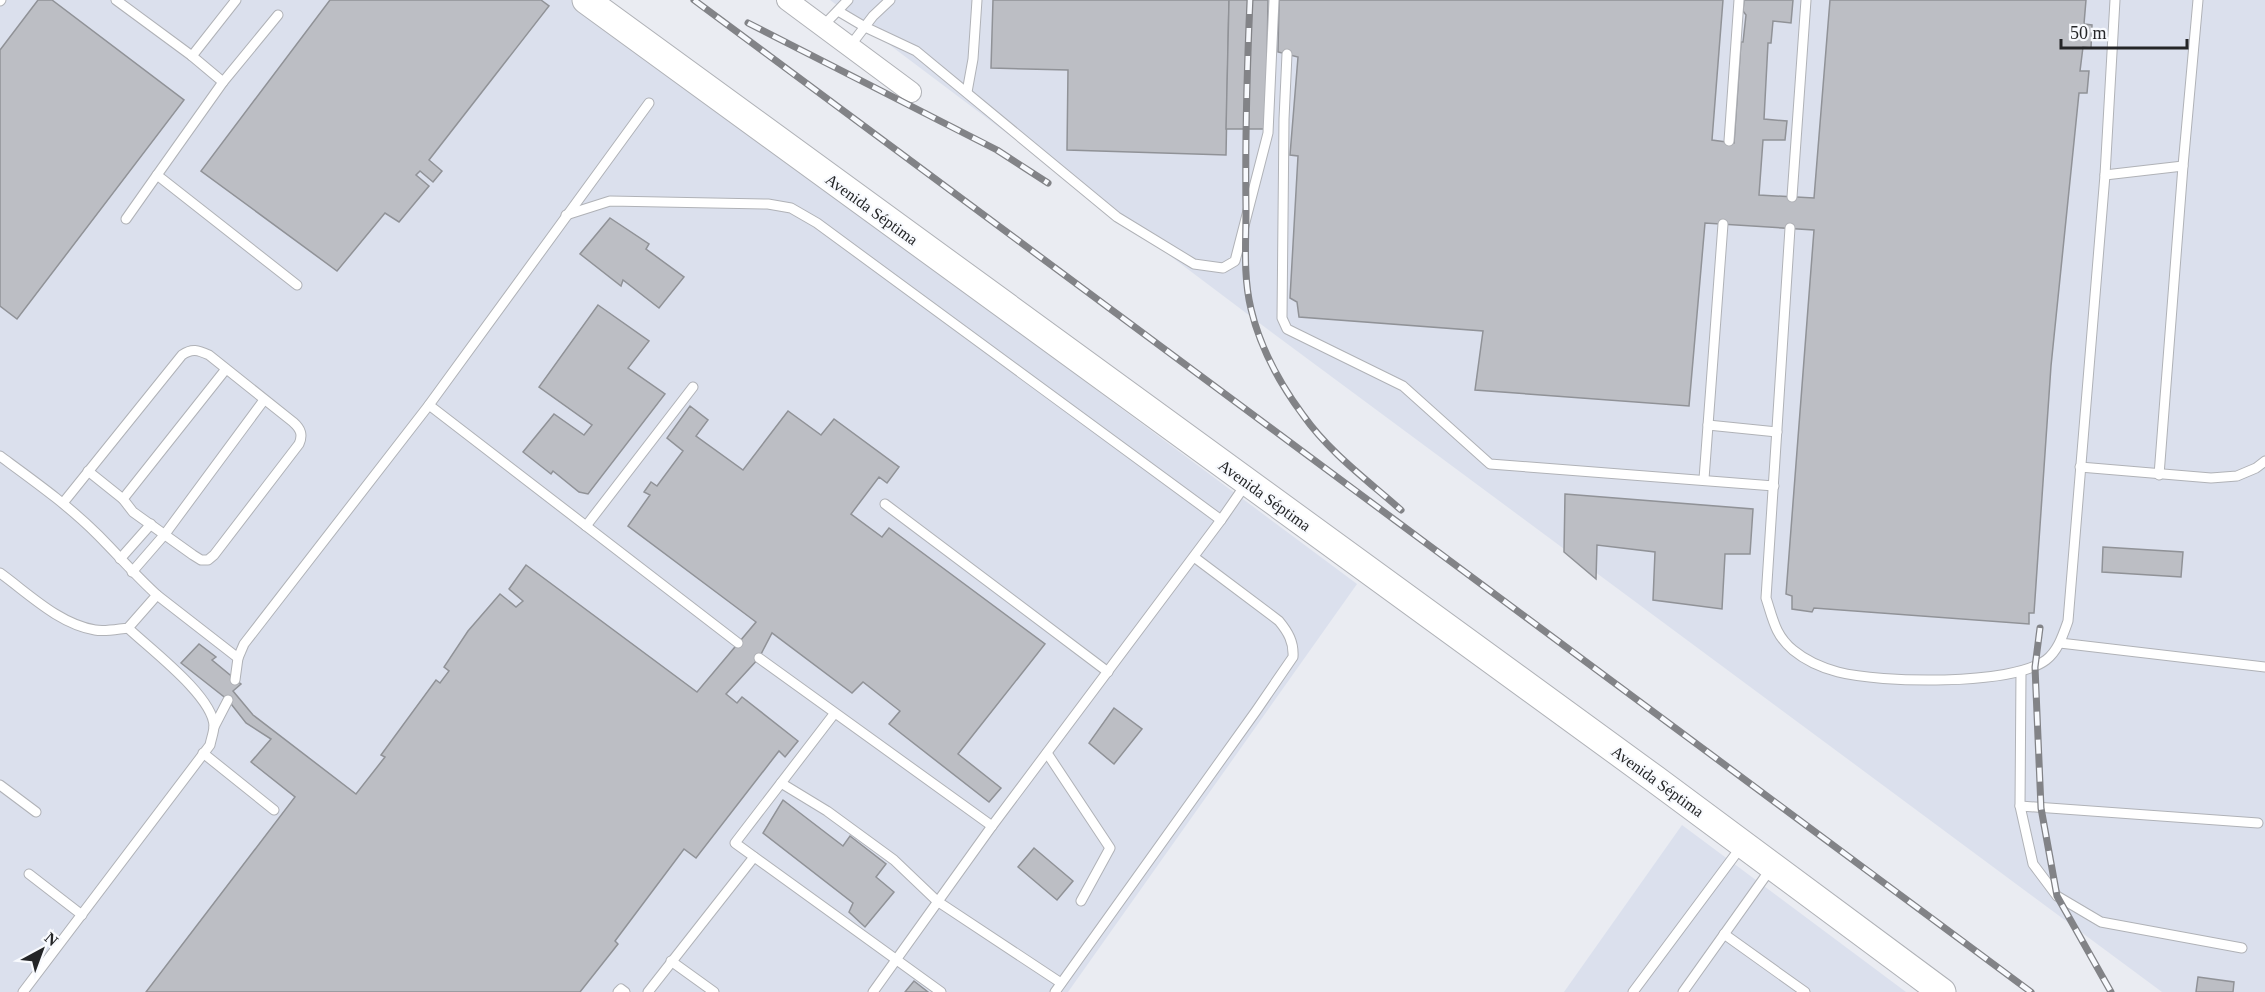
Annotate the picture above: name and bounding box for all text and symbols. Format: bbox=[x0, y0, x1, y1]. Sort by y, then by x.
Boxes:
scale bar bbox=[2061, 12, 2187, 50]
text: 50 m bbox=[2070, 23, 2107, 43]
street label: Avenida Séptima bbox=[822, 170, 921, 249]
street label: Avenida Séptima bbox=[1215, 456, 1314, 535]
street label: Avenida Séptima bbox=[1608, 742, 1707, 821]
north arrow bbox=[12, 920, 72, 980]
text: N bbox=[42, 929, 62, 950]

